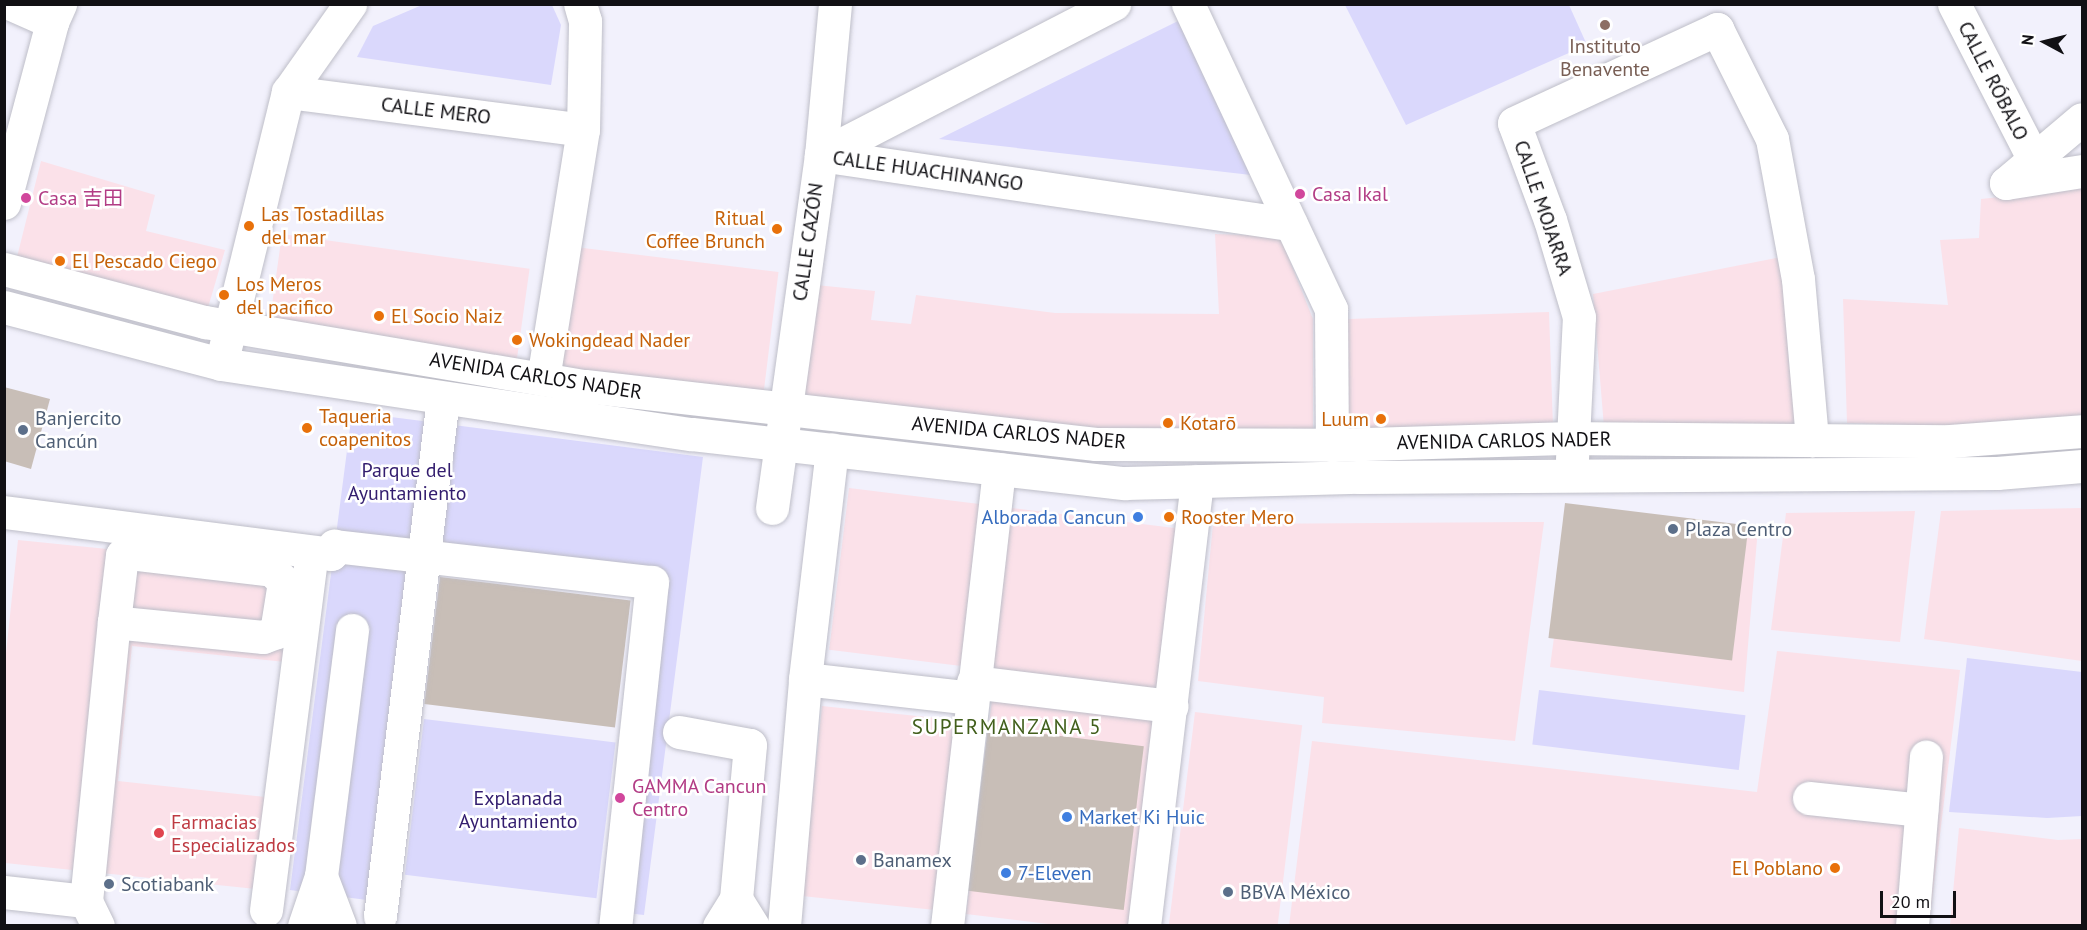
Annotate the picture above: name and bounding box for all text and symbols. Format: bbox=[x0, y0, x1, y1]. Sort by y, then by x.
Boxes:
north arrow bbox=[2015, 12, 2075, 72]
marker: Instituto Benavente bbox=[1598, 18, 1612, 32]
street label: CALLE RÓBALO bbox=[1953, 18, 2033, 144]
text: N bbox=[2017, 33, 2038, 46]
place label: Instituto Benavente bbox=[1560, 35, 1650, 82]
street label: CALLE MERO bbox=[380, 92, 492, 130]
street label: CALLE MOJARRA bbox=[1509, 137, 1577, 279]
street label: CALLE HUACHINANGO bbox=[831, 146, 1025, 196]
street label: CALLE CAZÓN bbox=[788, 181, 828, 303]
place label: Casa Ikal bbox=[1312, 182, 1388, 206]
place label: Casa 吉田 bbox=[38, 186, 123, 210]
marker: Casa Ikal bbox=[1293, 187, 1307, 201]
marker: Casa 吉田 bbox=[19, 191, 33, 205]
place label: Las Tostadillas del mar bbox=[261, 202, 385, 249]
place label: Ritual Coffee Brunch bbox=[646, 206, 765, 253]
marker: Las Tostadillas del mar bbox=[242, 219, 256, 233]
marker: Ritual Coffee Brunch bbox=[770, 222, 784, 236]
place label: El Pescado Ciego bbox=[72, 249, 217, 273]
marker: El Pescado Ciego bbox=[53, 254, 67, 268]
place label: Los Meros del pacifico bbox=[236, 272, 333, 319]
marker: Los Meros del pacifico bbox=[217, 288, 231, 302]
place label: El Socio Naiz bbox=[391, 304, 502, 328]
marker: El Socio Naiz bbox=[372, 309, 386, 323]
place label: Wokingdead Nader bbox=[529, 328, 690, 352]
marker: Wokingdead Nader bbox=[510, 333, 524, 347]
street label: AVENIDA CARLOS NADER bbox=[428, 347, 644, 405]
place label: Taqueria coapenitos bbox=[319, 404, 411, 451]
place label: Banjercito Cancún bbox=[35, 406, 121, 453]
place label: Luum bbox=[1321, 407, 1369, 431]
place label: Kotarō bbox=[1180, 411, 1236, 435]
street label: AVENIDA CARLOS NADER bbox=[910, 412, 1128, 454]
marker: Luum bbox=[1374, 412, 1388, 426]
marker: Kotarō bbox=[1161, 416, 1175, 430]
marker: Taqueria coapenitos bbox=[300, 421, 314, 435]
marker: Banjercito Cancún bbox=[16, 423, 30, 437]
street label: AVENIDA CARLOS NADER bbox=[1396, 427, 1612, 455]
park label: Parque del Ayuntamiento bbox=[348, 458, 466, 505]
place label: Alborada Cancun bbox=[982, 505, 1126, 529]
place label: Rooster Mero bbox=[1181, 505, 1294, 529]
marker: Alborada Cancun bbox=[1131, 510, 1145, 524]
marker: Rooster Mero bbox=[1162, 510, 1176, 524]
place label: Plaza Centro bbox=[1685, 517, 1792, 541]
marker: Plaza Centro bbox=[1666, 522, 1680, 536]
district label: SUPERMANZANA 5 bbox=[911, 714, 1103, 740]
place label: GAMMA Cancun Centro bbox=[632, 774, 767, 821]
park label: Explanada Ayuntamiento bbox=[459, 786, 577, 833]
marker: GAMMA Cancun Centro bbox=[613, 791, 627, 805]
place label: Market Ki Huic bbox=[1079, 805, 1205, 829]
place label: Farmacias Especializados bbox=[171, 810, 295, 857]
marker: Market Ki Huic bbox=[1060, 810, 1074, 824]
marker: Farmacias Especializados bbox=[152, 826, 166, 840]
place label: Banamex bbox=[873, 848, 952, 872]
marker: Banamex bbox=[854, 853, 868, 867]
place label: El Poblano bbox=[1732, 856, 1823, 880]
place label: 7-Eleven bbox=[1018, 861, 1092, 885]
marker: El Poblano bbox=[1828, 861, 1842, 875]
marker: 7-Eleven bbox=[999, 866, 1013, 880]
place label: Scotiabank bbox=[121, 872, 214, 896]
marker: Scotiabank bbox=[102, 877, 116, 891]
scale bar bbox=[1883, 879, 1960, 917]
place label: BBVA México bbox=[1240, 880, 1351, 904]
marker: BBVA México bbox=[1221, 885, 1235, 899]
text: 20 m bbox=[1891, 890, 1930, 913]

